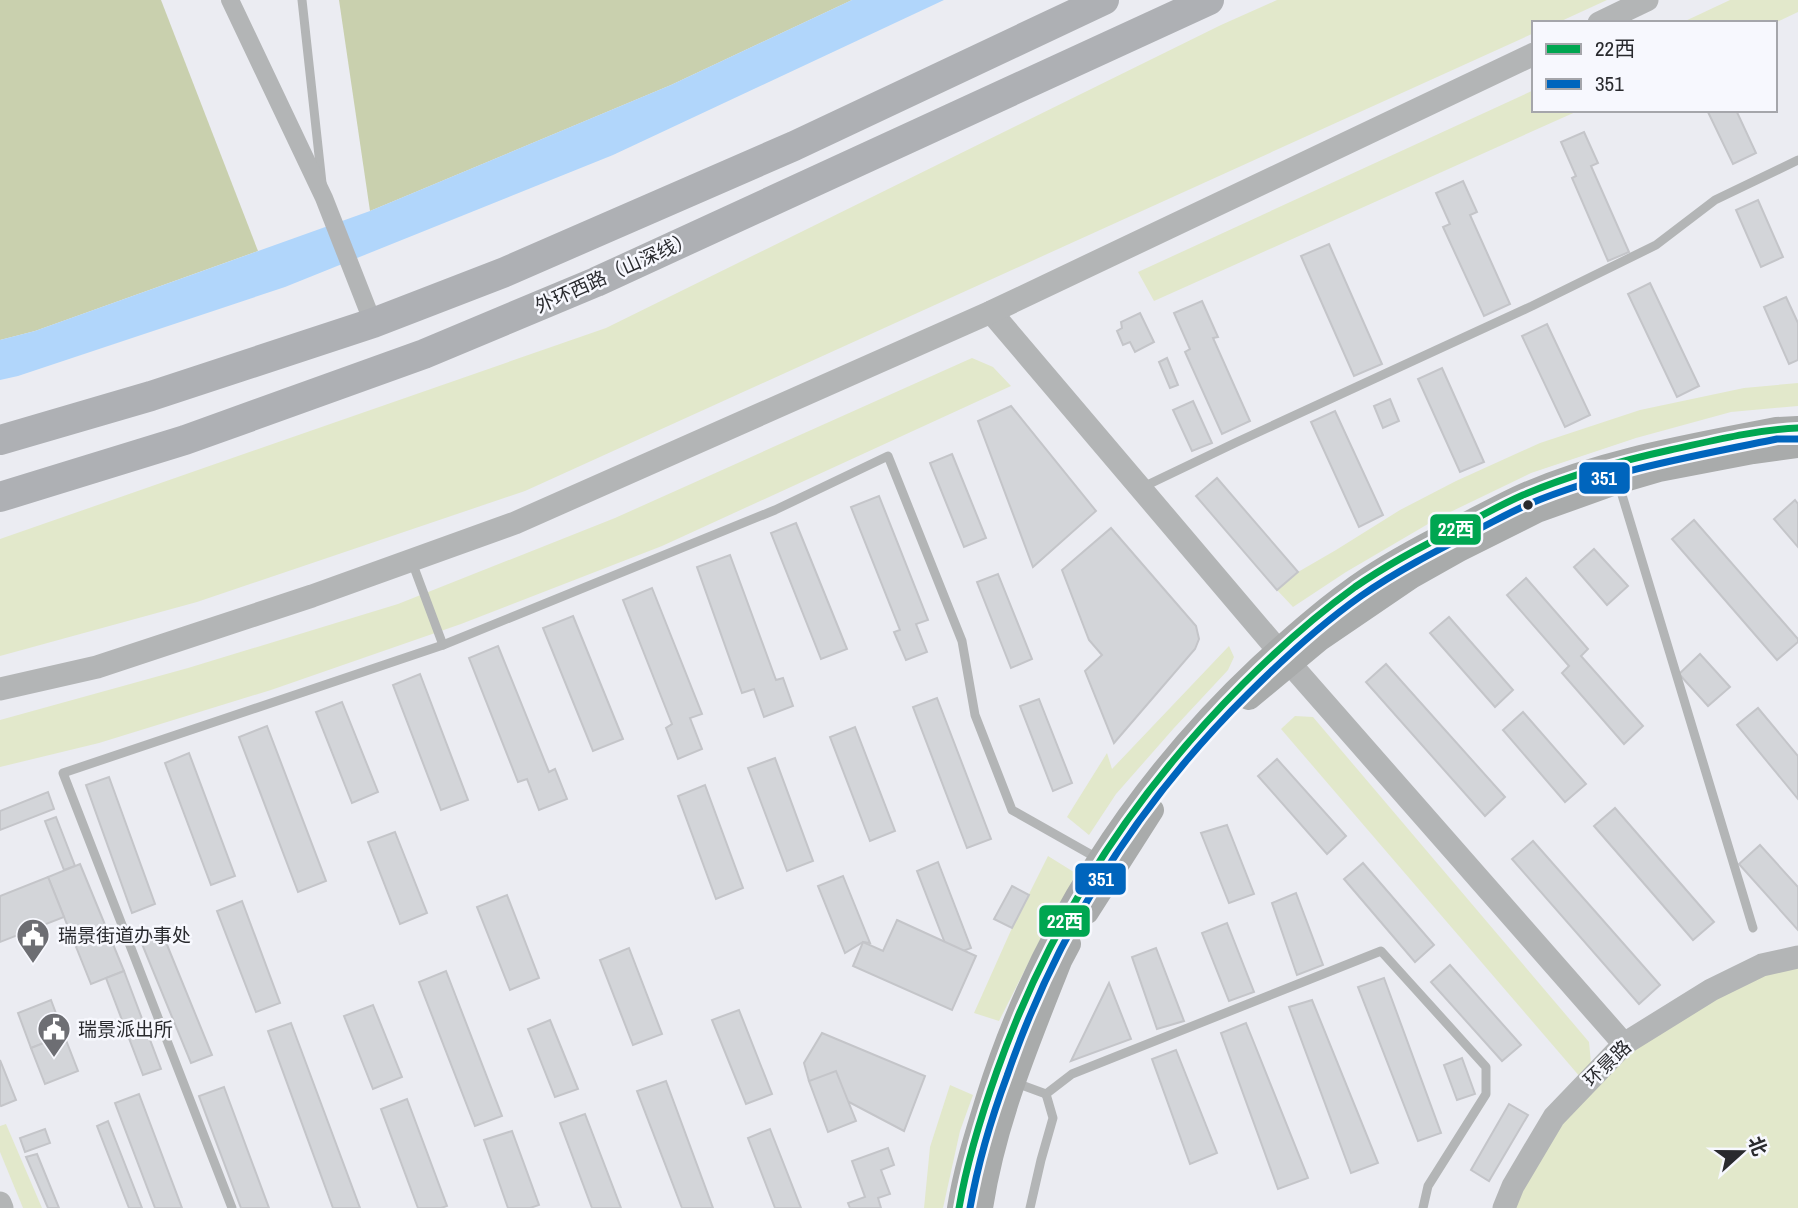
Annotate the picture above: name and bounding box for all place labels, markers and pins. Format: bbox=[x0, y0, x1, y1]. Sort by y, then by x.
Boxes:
unlabelled marker bbox=[1521, 498, 1535, 512]
public building icon: 瑞景街道办事处 bbox=[14, 916, 52, 965]
place label: 瑞景街道办事处 bbox=[58, 922, 191, 948]
public building icon: 瑞景派出所 bbox=[35, 1010, 73, 1059]
place label: 瑞景派出所 bbox=[78, 1016, 173, 1042]

